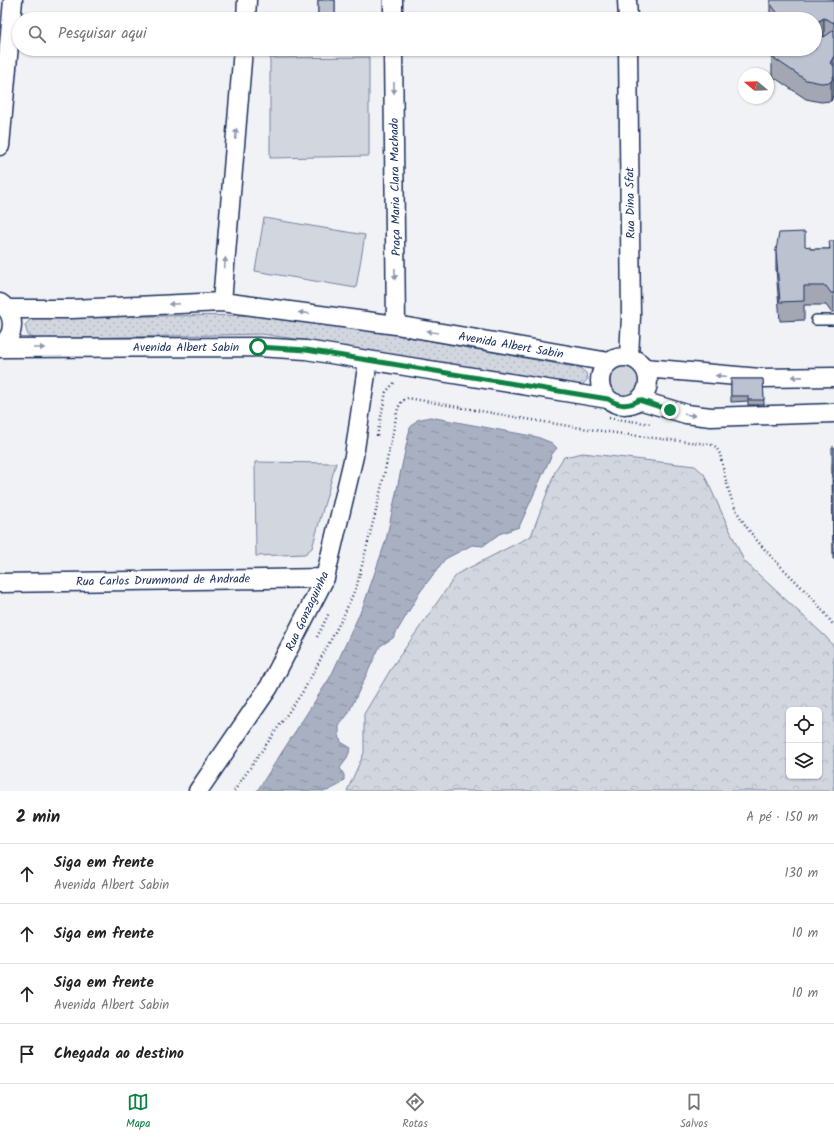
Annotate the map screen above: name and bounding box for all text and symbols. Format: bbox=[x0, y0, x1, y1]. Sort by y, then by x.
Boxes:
search box bbox=[12, 12, 822, 56]
text: Pesquisar aqui bbox=[58, 22, 147, 46]
icon: search bbox=[26, 23, 48, 45]
north arrow bbox=[738, 68, 774, 104]
one-way arrow bbox=[391, 82, 397, 95]
street label: Praça Maria Clara Machado bbox=[385, 118, 406, 256]
one-way arrow bbox=[233, 128, 239, 140]
street label: Rua Dina Sfat bbox=[620, 167, 641, 239]
one-way arrow bbox=[222, 257, 229, 270]
one-way arrow bbox=[392, 268, 399, 280]
one-way arrow bbox=[168, 301, 180, 308]
one-way arrow bbox=[298, 310, 310, 316]
street label: Avenida Albert Sabin bbox=[457, 327, 565, 364]
one-way arrow bbox=[426, 328, 438, 334]
street label: Avenida Albert Sabin bbox=[133, 338, 239, 357]
route start bbox=[249, 338, 267, 356]
one-way arrow bbox=[33, 345, 46, 351]
one-way arrow bbox=[715, 372, 727, 379]
one-way arrow bbox=[791, 374, 803, 381]
route end bbox=[661, 401, 679, 419]
one-way arrow bbox=[684, 411, 696, 418]
street label: Rua Gonzaguinha bbox=[281, 568, 334, 654]
street label: Rua Carlos Drummond de Andrade bbox=[76, 569, 251, 592]
map controls bbox=[786, 707, 822, 779]
button: locate bbox=[786, 707, 822, 743]
button: layers bbox=[786, 743, 822, 779]
text: 2 min bbox=[16, 804, 60, 831]
text: A pé · 150 m bbox=[746, 807, 818, 828]
text: Siga em frente bbox=[54, 851, 154, 875]
icon: ahead bbox=[16, 863, 38, 885]
text: 130 m bbox=[784, 863, 818, 884]
text: Avenida Albert Sabin bbox=[54, 875, 169, 896]
text: Siga em frente bbox=[54, 922, 154, 946]
icon: ahead bbox=[16, 923, 38, 945]
text: 10 m bbox=[792, 923, 818, 944]
text: Siga em frente bbox=[54, 971, 154, 995]
icon: ahead bbox=[16, 983, 38, 1005]
text: 10 m bbox=[792, 983, 818, 1004]
text: Avenida Albert Sabin bbox=[54, 995, 169, 1016]
text: Chegada ao destino bbox=[54, 1042, 184, 1066]
icon: arrive bbox=[16, 1043, 38, 1065]
tab: Mapa bbox=[126, 1091, 150, 1133]
tab: Rotas bbox=[402, 1091, 428, 1133]
tab: Salvos bbox=[680, 1091, 708, 1133]

